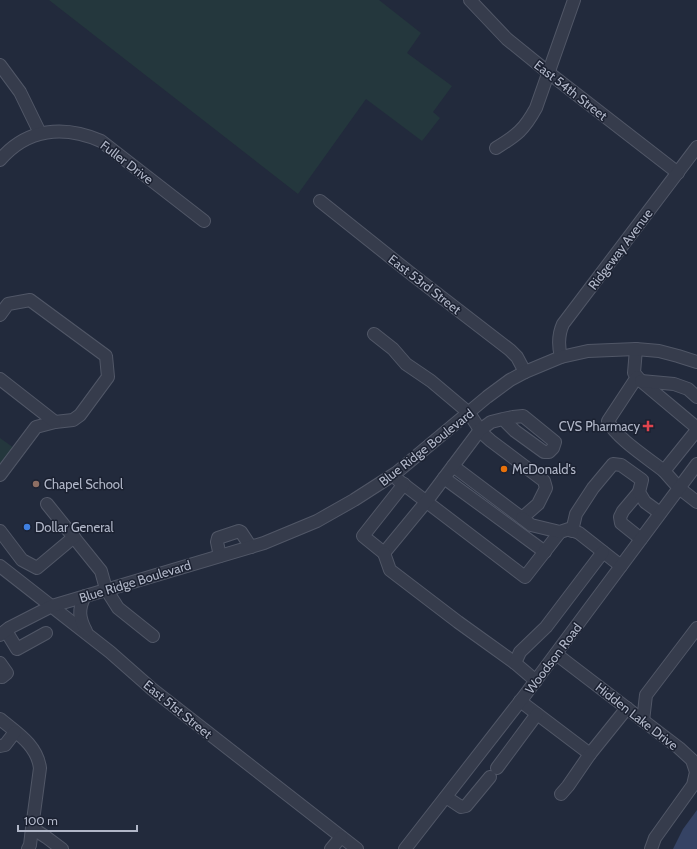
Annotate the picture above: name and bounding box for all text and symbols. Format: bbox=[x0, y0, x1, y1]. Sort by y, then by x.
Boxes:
street label: East 54th Street bbox=[531, 56, 611, 124]
street label: Fuller Drive bbox=[97, 137, 157, 187]
street label: Ridgeway Avenue bbox=[584, 205, 656, 293]
street label: East 53rd Street bbox=[386, 251, 465, 318]
street label: Blue Ridge Boulevard bbox=[375, 405, 477, 489]
place label: CVS Pharmacy bbox=[559, 418, 640, 434]
marker: CVS Pharmacy bbox=[643, 421, 653, 431]
place label: McDonald's bbox=[512, 461, 577, 477]
marker: McDonald's bbox=[499, 464, 509, 474]
place label: Chapel School bbox=[44, 476, 123, 492]
marker: Chapel School bbox=[31, 479, 41, 489]
place label: Dollar General bbox=[35, 519, 114, 535]
marker: Dollar General bbox=[22, 522, 32, 532]
street label: Blue Ridge Boulevard bbox=[77, 556, 193, 606]
street label: Woodson Road bbox=[521, 620, 585, 696]
street label: East 51st Street bbox=[141, 677, 216, 742]
street label: Hidden Lake Drive bbox=[593, 679, 682, 753]
scale bar bbox=[18, 807, 137, 833]
text: 100 m bbox=[24, 813, 58, 828]

